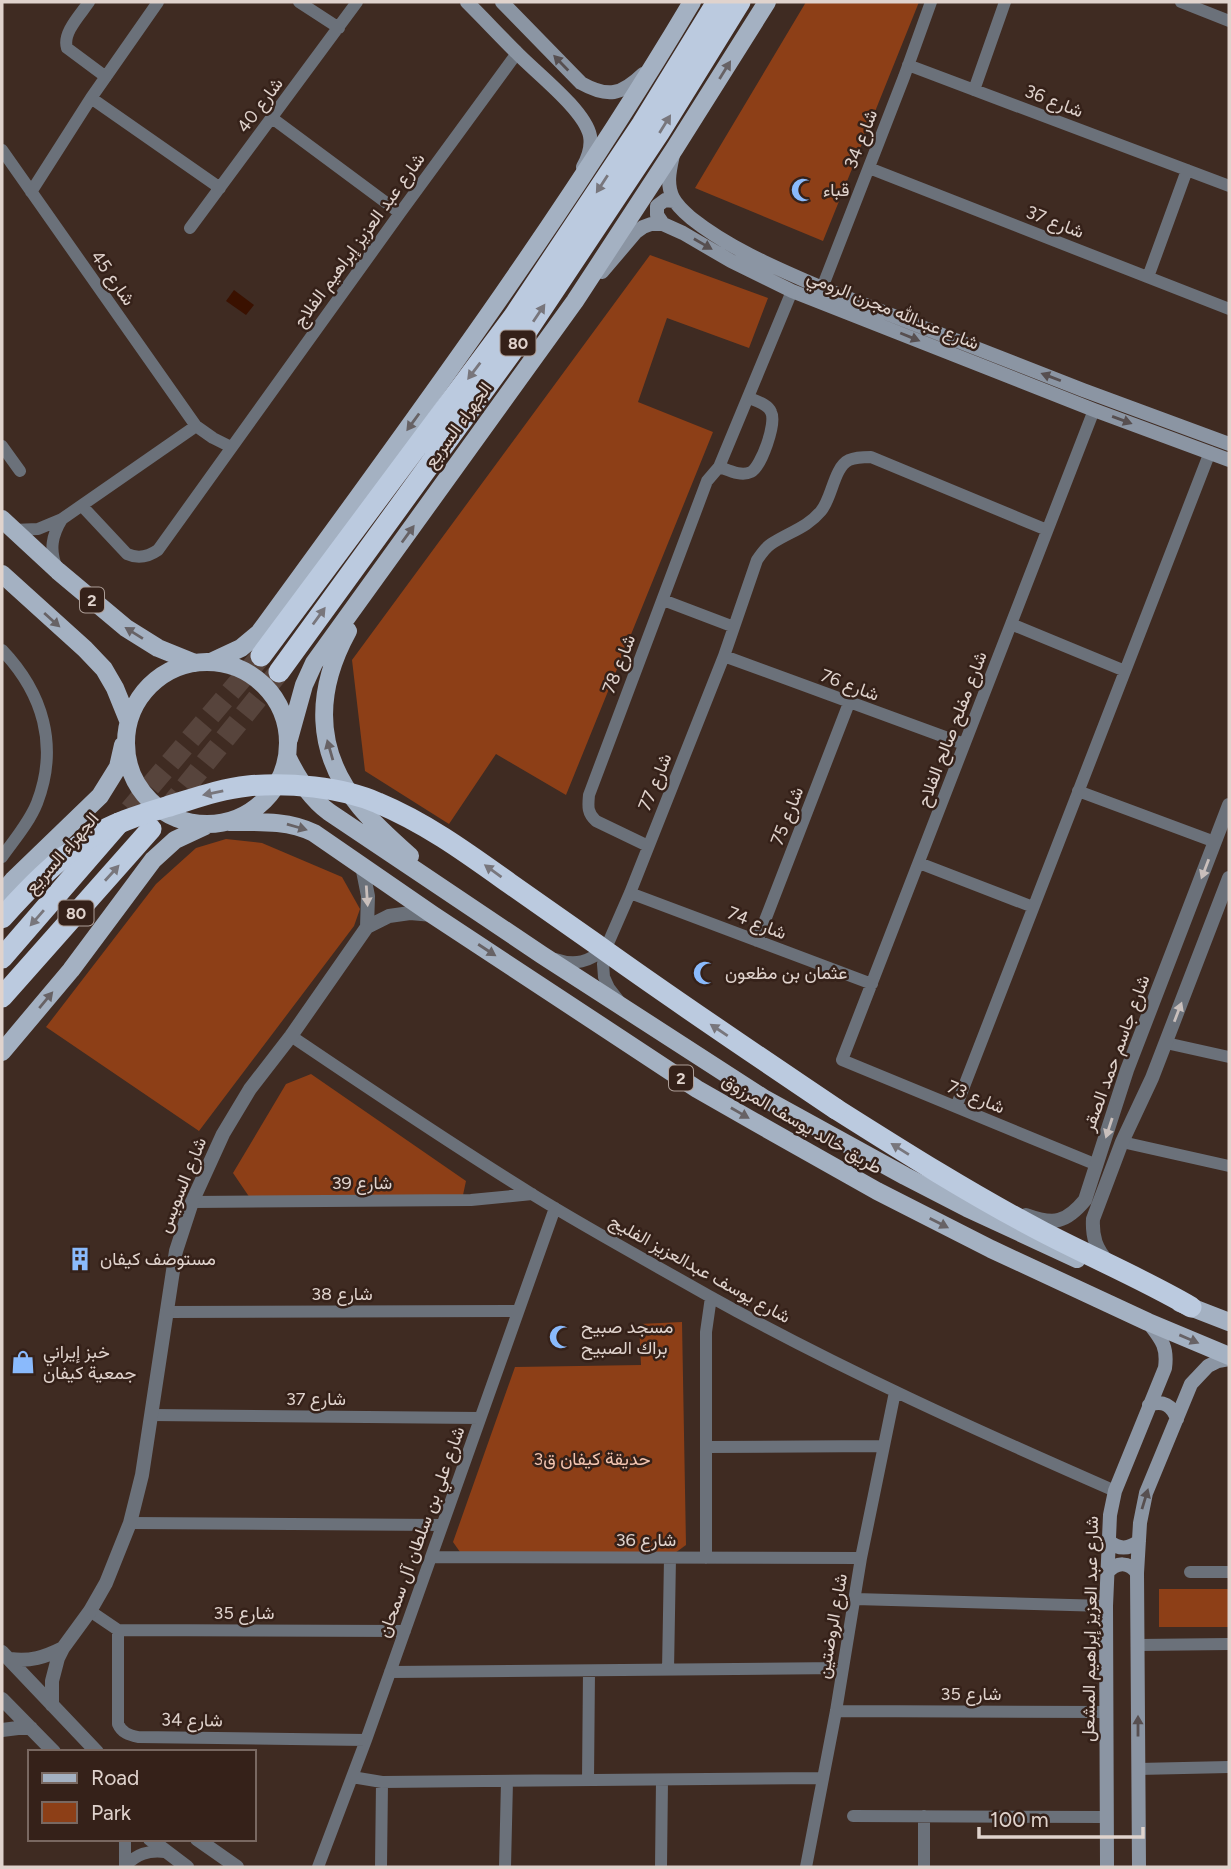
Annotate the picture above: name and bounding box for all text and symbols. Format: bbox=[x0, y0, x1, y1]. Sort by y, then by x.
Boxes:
one-way arrow bbox=[554, 55, 570, 72]
one-way arrow bbox=[718, 60, 731, 79]
street label: شارع 40 bbox=[232, 73, 289, 138]
street label: شارع 36 bbox=[1021, 80, 1086, 123]
street label: شارع 34 bbox=[840, 106, 883, 172]
one-way arrow bbox=[658, 114, 671, 133]
street label: شارع عبد العزيز إبراهيم الفلاج bbox=[288, 149, 430, 332]
one-way arrow bbox=[596, 174, 609, 193]
mosque icon: قباء bbox=[789, 176, 817, 204]
place label: قباء bbox=[823, 179, 849, 201]
street label: شارع 37 bbox=[1023, 201, 1087, 244]
one-way arrow bbox=[693, 238, 712, 251]
street label: شارع 45 bbox=[85, 246, 140, 310]
street label: شارع عبدالله مجرن الرومي bbox=[802, 265, 982, 358]
one-way arrow bbox=[532, 304, 546, 322]
road number: 80 bbox=[500, 330, 536, 356]
one-way arrow bbox=[899, 332, 920, 343]
one-way arrow bbox=[467, 362, 481, 380]
one-way arrow bbox=[1040, 371, 1061, 382]
street label: الجهراء السريع bbox=[419, 378, 497, 473]
one-way arrow bbox=[406, 413, 420, 431]
one-way arrow bbox=[1111, 415, 1132, 426]
one-way arrow bbox=[400, 525, 414, 543]
road number: 2 bbox=[80, 587, 104, 612]
one-way arrow bbox=[312, 607, 326, 625]
one-way arrow bbox=[44, 612, 61, 627]
one-way arrow bbox=[124, 626, 143, 639]
street label: شارع 78 bbox=[598, 631, 641, 697]
street label: شارع مفلح صالح الفلاح bbox=[912, 648, 993, 810]
street label: شارع 76 bbox=[817, 664, 882, 707]
one-way arrow bbox=[324, 739, 335, 761]
street label: شارع 77 bbox=[634, 750, 677, 814]
street label: شارع 75 bbox=[766, 784, 809, 849]
one-way arrow bbox=[202, 787, 224, 798]
street label: الجهراء السريع bbox=[21, 808, 104, 899]
one-way arrow bbox=[286, 822, 308, 833]
one-way arrow bbox=[1199, 859, 1210, 880]
one-way arrow bbox=[483, 864, 502, 878]
one-way arrow bbox=[104, 865, 120, 882]
one-way arrow bbox=[362, 885, 373, 907]
road number: 80 bbox=[58, 900, 94, 925]
street label: شارع 74 bbox=[724, 902, 790, 945]
one-way arrow bbox=[30, 909, 45, 926]
one-way arrow bbox=[477, 944, 497, 957]
mosque icon: عثمان بن مظعون bbox=[691, 959, 719, 987]
place label: عثمان بن مظعون bbox=[725, 962, 847, 984]
street label: شارع جاسم حمد الصقر bbox=[1077, 972, 1155, 1135]
one-way arrow bbox=[38, 992, 53, 1009]
one-way arrow bbox=[1173, 1001, 1184, 1022]
one-way arrow bbox=[709, 1024, 728, 1037]
road number: 2 bbox=[669, 1066, 693, 1090]
street label: طريق خالد يوسف المرزوق bbox=[718, 1069, 886, 1179]
street label: شارع 73 bbox=[944, 1076, 1008, 1119]
one-way arrow bbox=[731, 1107, 750, 1119]
one-way arrow bbox=[1103, 1118, 1114, 1139]
street label: شارع السويس bbox=[153, 1134, 212, 1236]
one-way arrow bbox=[891, 1142, 910, 1155]
street label: 39 شارع bbox=[332, 1172, 392, 1195]
street label: شارع يوسف عبدالعزيز الفليج bbox=[605, 1210, 795, 1329]
one-way arrow bbox=[929, 1218, 949, 1229]
building icon: مستوصف كيفان bbox=[66, 1245, 94, 1273]
place label: مستوصف كيفان bbox=[100, 1248, 216, 1270]
street label: شارع 38 bbox=[311, 1283, 373, 1306]
place label: مسجد صبيح براك الصبيح bbox=[581, 1316, 673, 1360]
mosque icon: مسجد صبيح براك الصبيح bbox=[547, 1323, 575, 1351]
one-way arrow bbox=[1179, 1333, 1199, 1345]
place label: خبز إيراني جمعية كيفان bbox=[43, 1341, 136, 1384]
shop icon: خبز إيراني جمعية كيفان bbox=[9, 1348, 37, 1376]
street label: شارع 37 bbox=[286, 1388, 346, 1411]
street label: شارع علي بن سلطان آل سمحان bbox=[373, 1423, 473, 1642]
park label: حديقة كيفان ق3 bbox=[533, 1448, 651, 1470]
one-way arrow bbox=[1140, 1488, 1150, 1509]
street label: شارع عبد العزيز إبراهيم المشعل bbox=[1077, 1516, 1104, 1742]
street label: شارع 36 bbox=[616, 1529, 676, 1552]
street label: شارع الروضتين bbox=[812, 1572, 853, 1680]
street label: شارع 35 bbox=[214, 1602, 274, 1625]
street label: شارع 35 bbox=[941, 1683, 1001, 1706]
street label: شارع 34 bbox=[161, 1708, 223, 1733]
one-way arrow bbox=[1132, 1714, 1144, 1736]
legend bbox=[28, 1750, 256, 1841]
text: Road bbox=[91, 1765, 139, 1790]
scale bar bbox=[979, 1796, 1144, 1840]
text: Park bbox=[91, 1800, 132, 1825]
text: 100 m bbox=[990, 1807, 1049, 1832]

